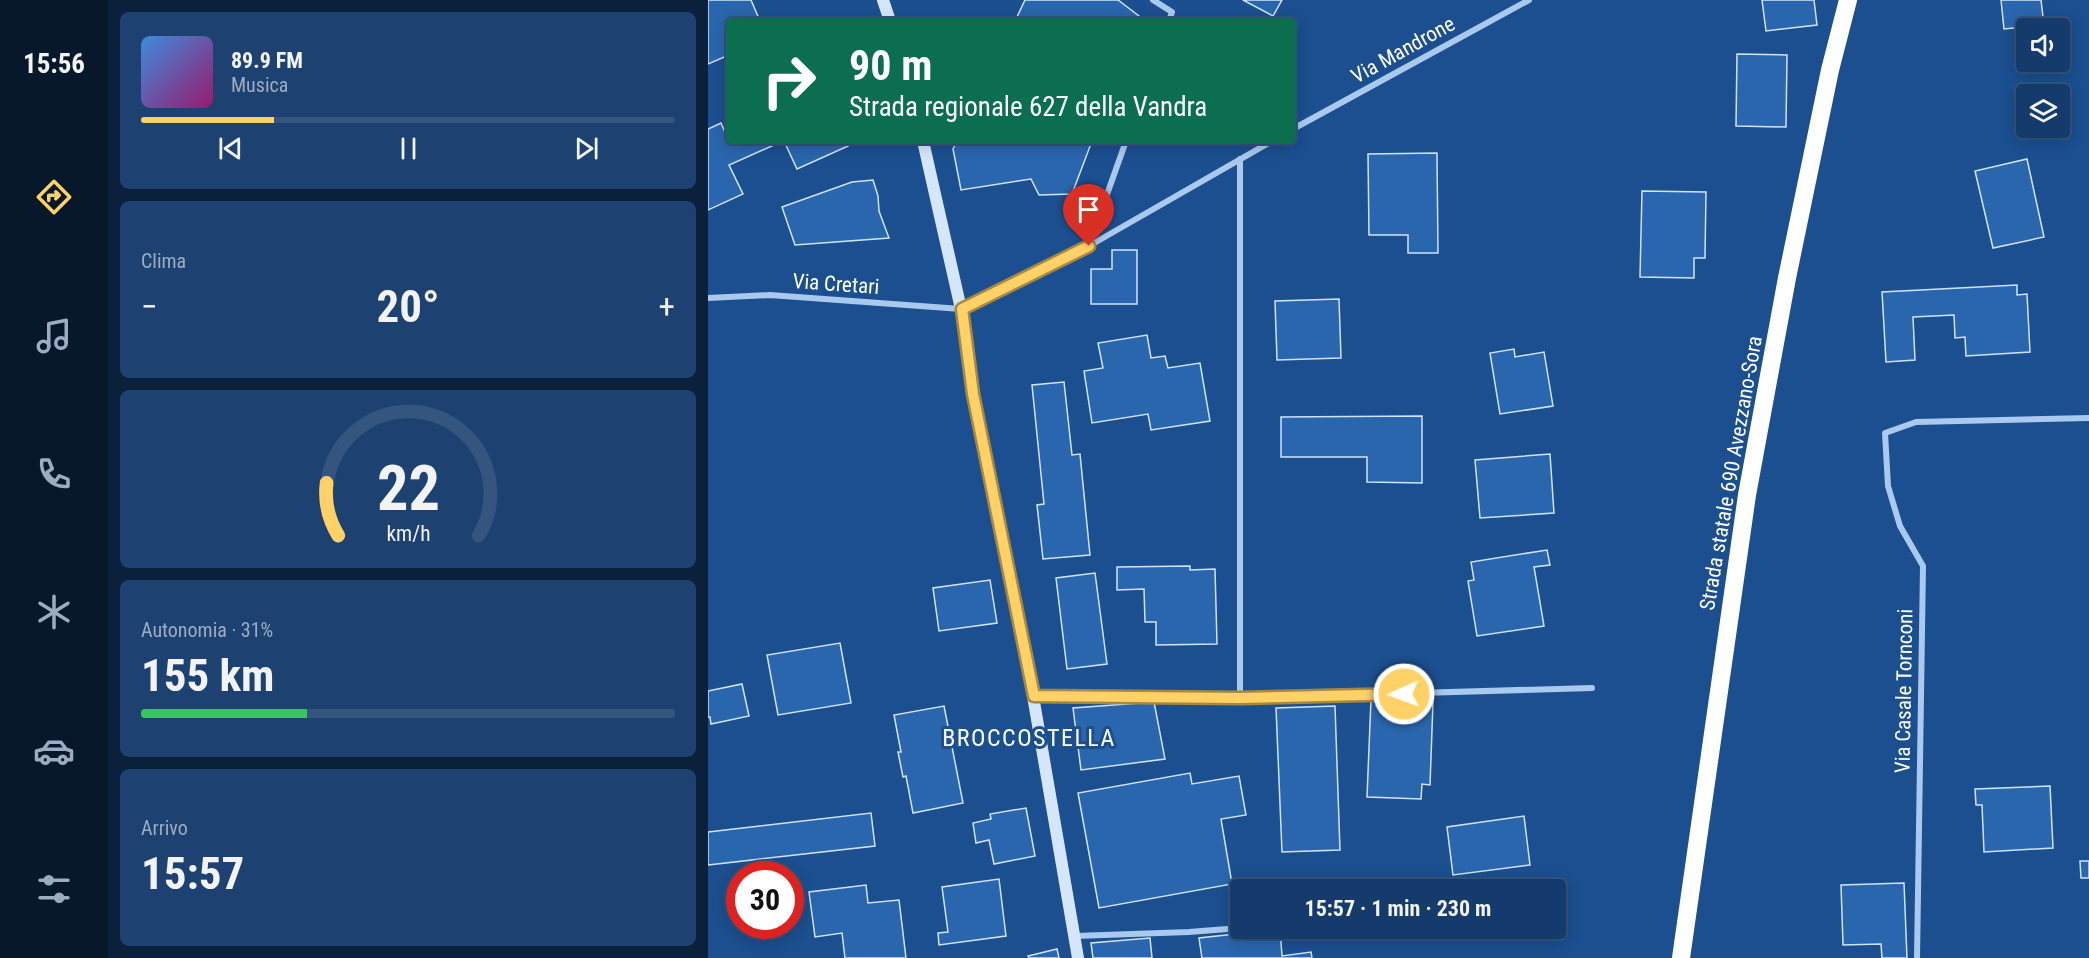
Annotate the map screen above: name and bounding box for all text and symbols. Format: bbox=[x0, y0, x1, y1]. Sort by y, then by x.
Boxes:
street label: Via Mandrone bbox=[1347, 12, 1459, 88]
map controls bbox=[2016, 18, 2070, 138]
button: sound bbox=[2016, 18, 2070, 72]
text: 90 m bbox=[849, 41, 932, 90]
icon: right bbox=[750, 42, 828, 120]
text: 15:56 bbox=[23, 48, 85, 80]
text: 89.9 FM bbox=[231, 48, 303, 73]
text: Musica bbox=[231, 73, 288, 97]
button: layers bbox=[2016, 84, 2070, 138]
text: Strada regionale 627 della Vandra bbox=[849, 91, 1207, 123]
icon: previous bbox=[214, 132, 247, 165]
icon: pause bbox=[392, 132, 425, 165]
icon: next bbox=[570, 132, 603, 165]
icon: directions bbox=[33, 176, 75, 218]
pin bbox=[1063, 184, 1114, 246]
icon: arrive bbox=[1072, 193, 1105, 226]
text: Clima bbox=[141, 249, 186, 273]
street label: Via Cretari bbox=[792, 269, 880, 299]
text: 20° bbox=[377, 280, 440, 333]
text: − bbox=[141, 287, 158, 326]
text: + bbox=[659, 287, 675, 326]
icon: music bbox=[33, 315, 75, 357]
street label: Strada statale 690 Avezzano-Sora bbox=[1695, 334, 1767, 612]
text: 22 bbox=[376, 452, 440, 525]
icon: phone bbox=[33, 453, 75, 495]
text: km/h bbox=[386, 521, 430, 546]
icon: climate bbox=[33, 591, 75, 633]
street label: Via Casale Tornconi bbox=[1891, 609, 1917, 773]
text: Autonomia · 31% bbox=[141, 618, 273, 642]
text: 155 km bbox=[141, 649, 274, 702]
position arrow bbox=[1372, 662, 1436, 726]
district label: BROCCOSTELLA bbox=[942, 724, 1116, 752]
icon: car bbox=[33, 730, 75, 772]
text: Arrivo bbox=[141, 816, 188, 840]
text: 15:57 bbox=[141, 847, 244, 900]
speed limit sign: 30 bbox=[726, 861, 804, 939]
icon: filters bbox=[33, 868, 75, 910]
text: 15:57 · 1 min · 230 m bbox=[1305, 896, 1491, 921]

